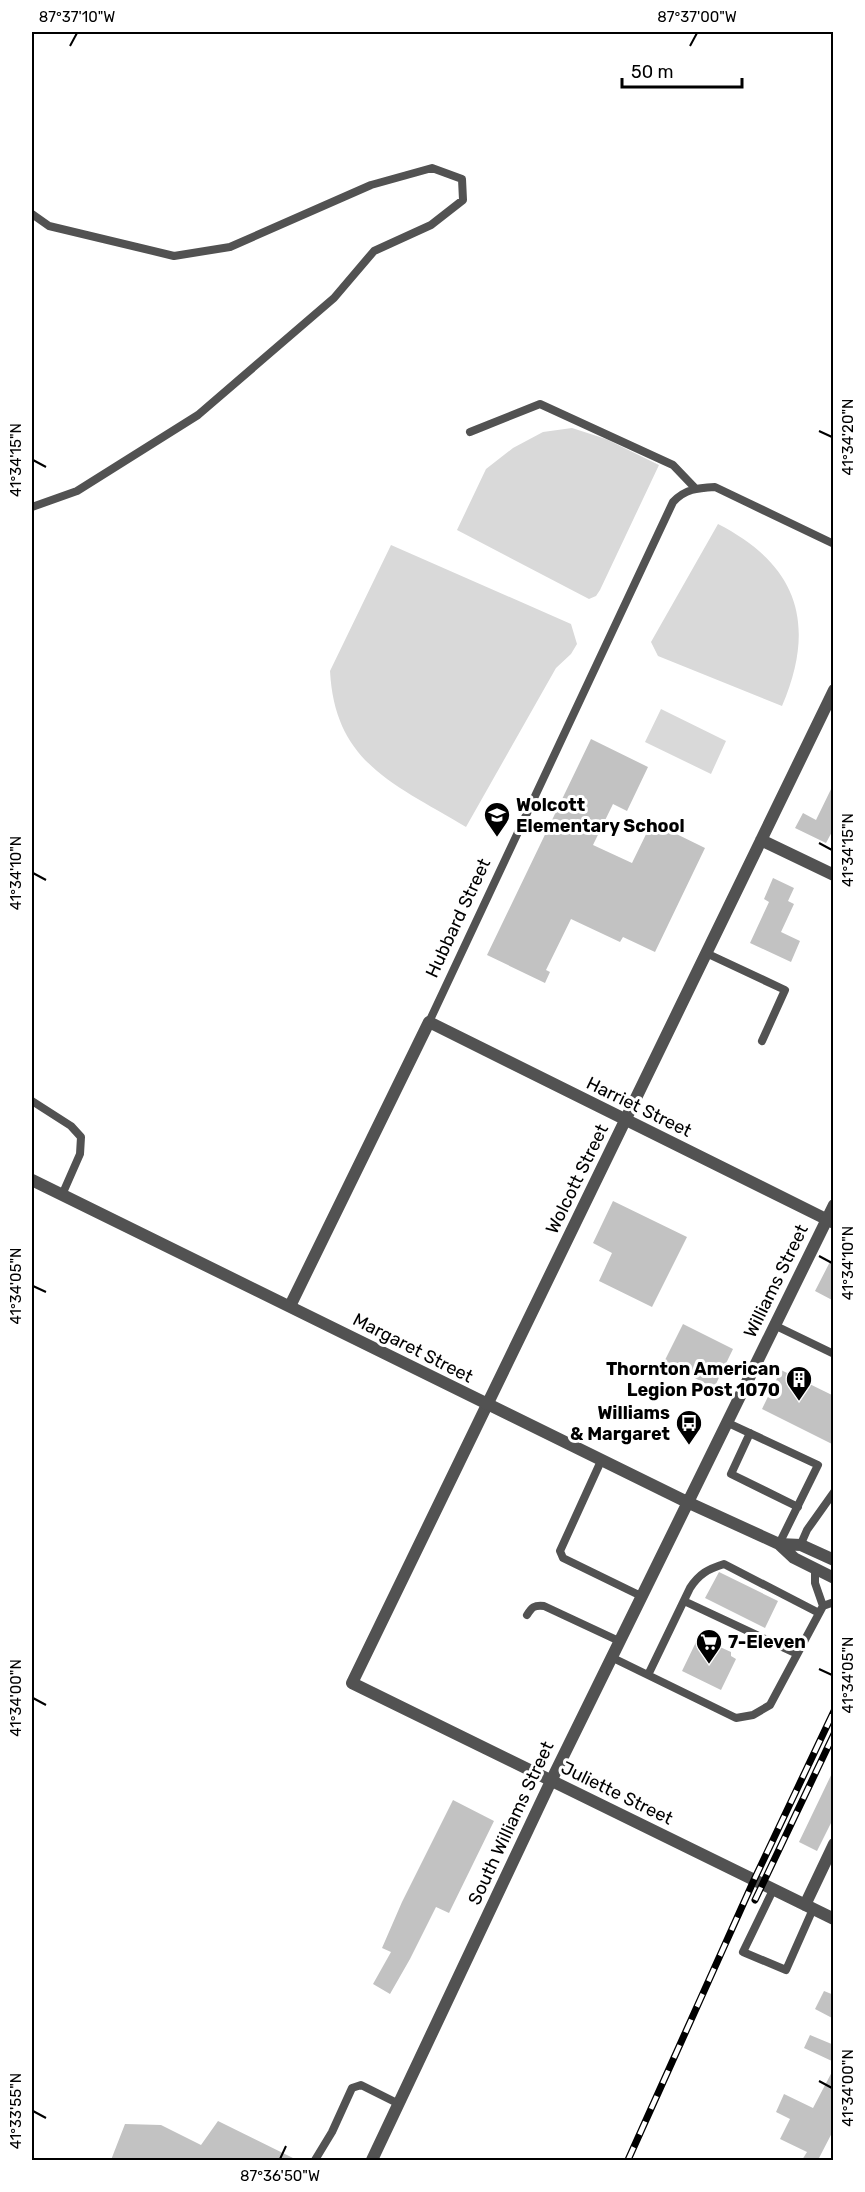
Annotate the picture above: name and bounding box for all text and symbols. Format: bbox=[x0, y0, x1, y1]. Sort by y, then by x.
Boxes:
text: 87°37'10"W bbox=[39, 8, 115, 26]
text: 87°37'00"W bbox=[657, 8, 737, 26]
scale bar bbox=[622, 51, 742, 89]
text: 50 m bbox=[631, 61, 674, 83]
text: 41°34'20"N bbox=[839, 399, 857, 475]
text: 41°34'15"N bbox=[7, 423, 25, 497]
place label: Wolcott Elementary School bbox=[516, 794, 685, 837]
school or university icon: Wolcott Elementary School bbox=[482, 800, 512, 838]
text: 41°34'15"N bbox=[839, 813, 857, 887]
text: 41°34'10"N bbox=[7, 836, 25, 910]
street label: Hubbard Street bbox=[421, 855, 495, 981]
street label: Harriet Street bbox=[583, 1072, 695, 1142]
street label: Wolcott Street bbox=[541, 1120, 613, 1238]
street label: Williams Street bbox=[739, 1221, 813, 1341]
text: 41°34'10"N bbox=[839, 1226, 857, 1300]
text: 41°34'05"N bbox=[7, 1248, 25, 1324]
street label: Margaret Street bbox=[349, 1308, 477, 1388]
place label: Thornton American Legion Post 1070 bbox=[606, 1358, 780, 1401]
building icon: Thornton American Legion Post 1070 bbox=[784, 1364, 814, 1402]
place label: Williams & Margaret bbox=[570, 1402, 670, 1445]
bus stop icon: Williams & Margaret bbox=[674, 1408, 704, 1446]
supermarket icon: 7-Eleven bbox=[694, 1627, 724, 1665]
place label: 7-Eleven bbox=[728, 1631, 806, 1653]
text: 41°34'05"N bbox=[839, 1637, 857, 1713]
text: 41°34'00"N bbox=[7, 1659, 25, 1737]
street label: South Williams Street bbox=[463, 1738, 559, 1908]
street label: Juliette Street bbox=[558, 1756, 676, 1830]
text: 41°34'00"N bbox=[839, 2049, 857, 2127]
text: 41°33'55"N bbox=[7, 2073, 25, 2149]
text: 87°36'50"W bbox=[240, 2167, 320, 2185]

